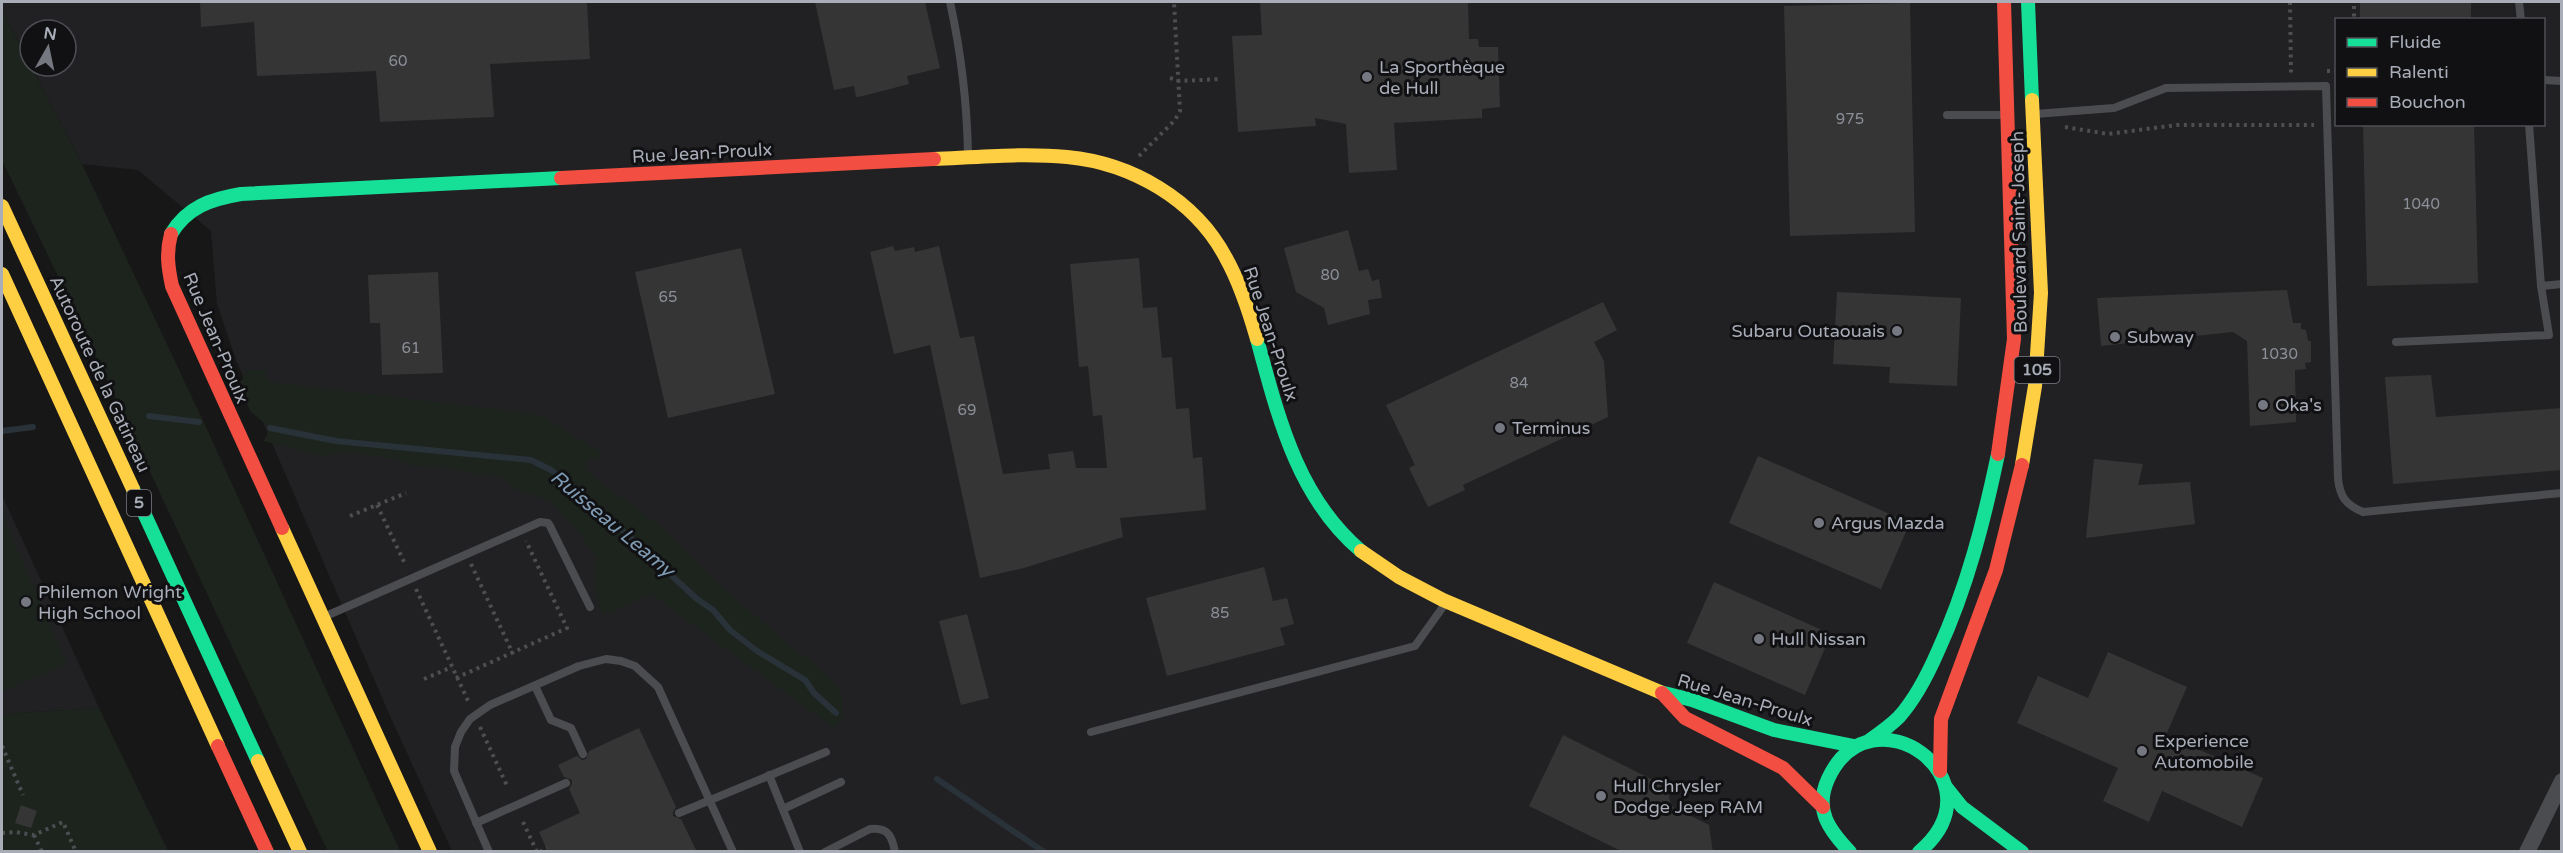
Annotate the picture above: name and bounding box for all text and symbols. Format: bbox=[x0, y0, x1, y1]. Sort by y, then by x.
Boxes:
north arrow bbox=[18, 18, 78, 78]
legend bbox=[2335, 18, 2545, 126]
text: N bbox=[42, 23, 58, 45]
text: Fluide bbox=[2389, 31, 2441, 53]
house number: 60 bbox=[389, 52, 407, 70]
place label: La Sporthèque de Hull bbox=[1379, 56, 1505, 99]
text: Ralenti bbox=[2389, 61, 2449, 83]
marker: La Sporthèque de Hull bbox=[1360, 70, 1374, 84]
text: Bouchon bbox=[2389, 91, 2466, 113]
house number: 975 bbox=[1836, 110, 1864, 128]
street label: Boulevard Saint-Joseph bbox=[2006, 131, 2032, 333]
street label: Rue Jean-Proulx bbox=[631, 138, 773, 168]
house number: 1040 bbox=[2402, 195, 2440, 213]
street label: Rue Jean-Proulx bbox=[1239, 264, 1303, 404]
house number: 80 bbox=[1321, 266, 1339, 284]
street label: Rue Jean-Proulx bbox=[178, 269, 254, 407]
street label: Autoroute de la Gatineau bbox=[45, 272, 155, 476]
house number: 65 bbox=[659, 288, 677, 306]
place label: Subaru Outaouais bbox=[1732, 320, 1885, 342]
marker: Subaru Outaouais bbox=[1890, 324, 1904, 338]
place label: Subway bbox=[2127, 326, 2194, 348]
marker: Subway bbox=[2108, 330, 2122, 344]
house number: 61 bbox=[402, 339, 420, 357]
house number: 1030 bbox=[2260, 345, 2298, 363]
road number: 105 bbox=[2014, 357, 2060, 383]
house number: 84 bbox=[1510, 374, 1528, 392]
place label: Oka's bbox=[2275, 394, 2322, 416]
marker: Oka's bbox=[2256, 398, 2270, 412]
house number: 69 bbox=[958, 401, 976, 419]
place label: Terminus bbox=[1512, 417, 1590, 439]
marker: Terminus bbox=[1493, 421, 1507, 435]
water label: Ruisseau Leamy bbox=[546, 465, 680, 584]
road number: 5 bbox=[127, 490, 151, 516]
place label: Argus Mazda bbox=[1831, 512, 1945, 534]
marker: Argus Mazda bbox=[1812, 516, 1826, 530]
place label: Philemon Wright High School bbox=[38, 581, 182, 624]
marker: Philemon Wright High School bbox=[19, 595, 33, 609]
house number: 85 bbox=[1211, 604, 1229, 622]
place label: Hull Nissan bbox=[1771, 628, 1866, 650]
marker: Hull Nissan bbox=[1752, 632, 1766, 646]
street label: Rue Jean-Proulx bbox=[1675, 669, 1815, 731]
place label: Experience Automobile bbox=[2154, 730, 2254, 773]
marker: Experience Automobile bbox=[2135, 744, 2149, 758]
place label: Hull Chrysler Dodge Jeep RAM bbox=[1613, 775, 1763, 818]
marker: Hull Chrysler Dodge Jeep RAM bbox=[1594, 789, 1608, 803]

